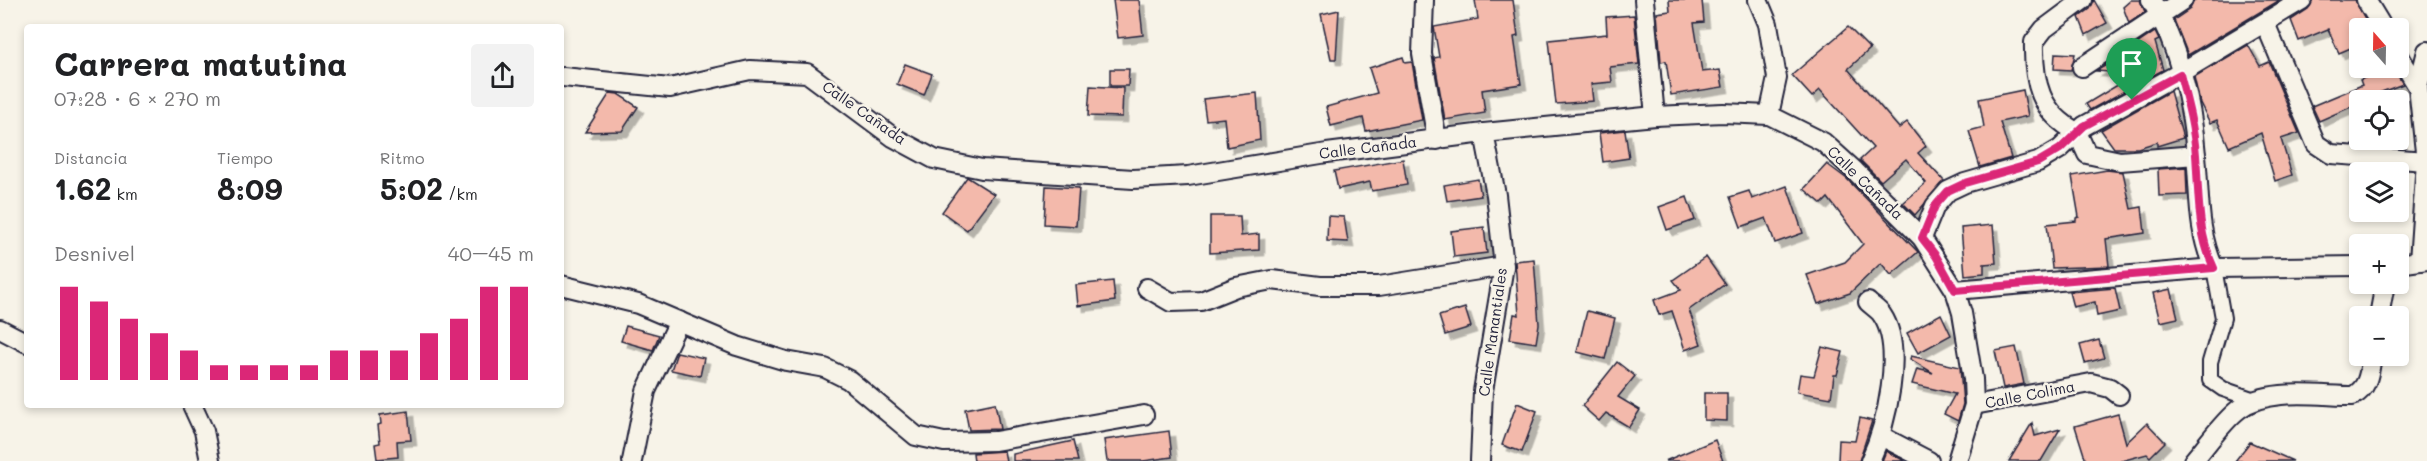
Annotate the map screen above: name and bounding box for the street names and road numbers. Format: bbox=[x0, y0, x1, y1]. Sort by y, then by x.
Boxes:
street label: Calle Cañada bbox=[819, 76, 911, 149]
street label: Calle Cañada bbox=[1318, 131, 1418, 163]
street label: Calle Cañada bbox=[1823, 141, 1908, 224]
street label: Calle Manantiales bbox=[1473, 266, 1511, 398]
street label: Calle Colima bbox=[1983, 376, 2076, 413]

